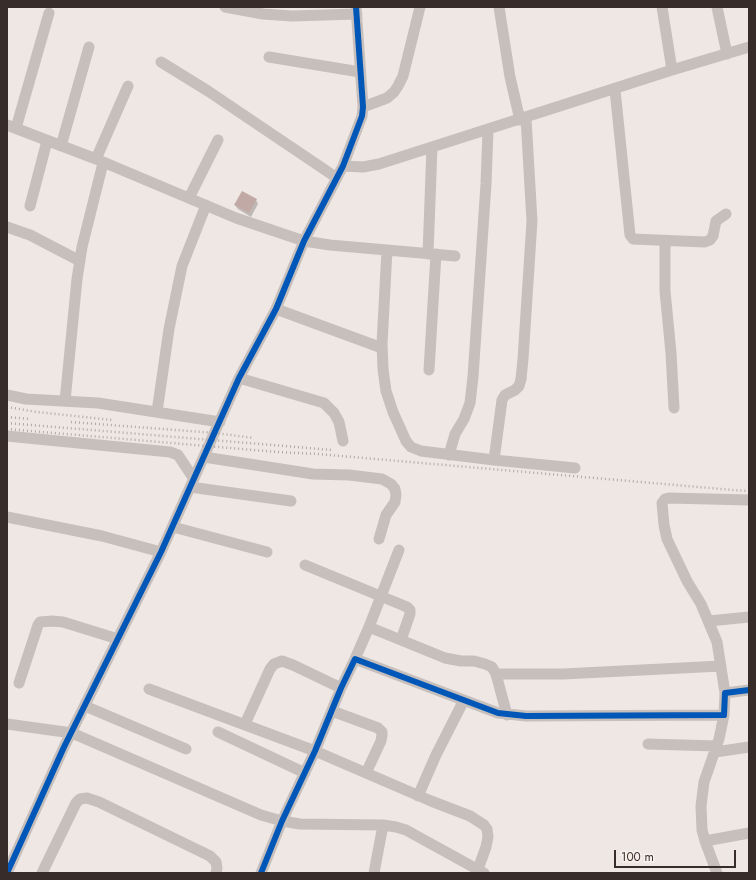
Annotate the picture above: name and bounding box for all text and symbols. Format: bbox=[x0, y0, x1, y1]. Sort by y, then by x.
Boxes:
scale bar bbox=[616, 842, 738, 868]
text: 100 m bbox=[621, 848, 654, 866]

